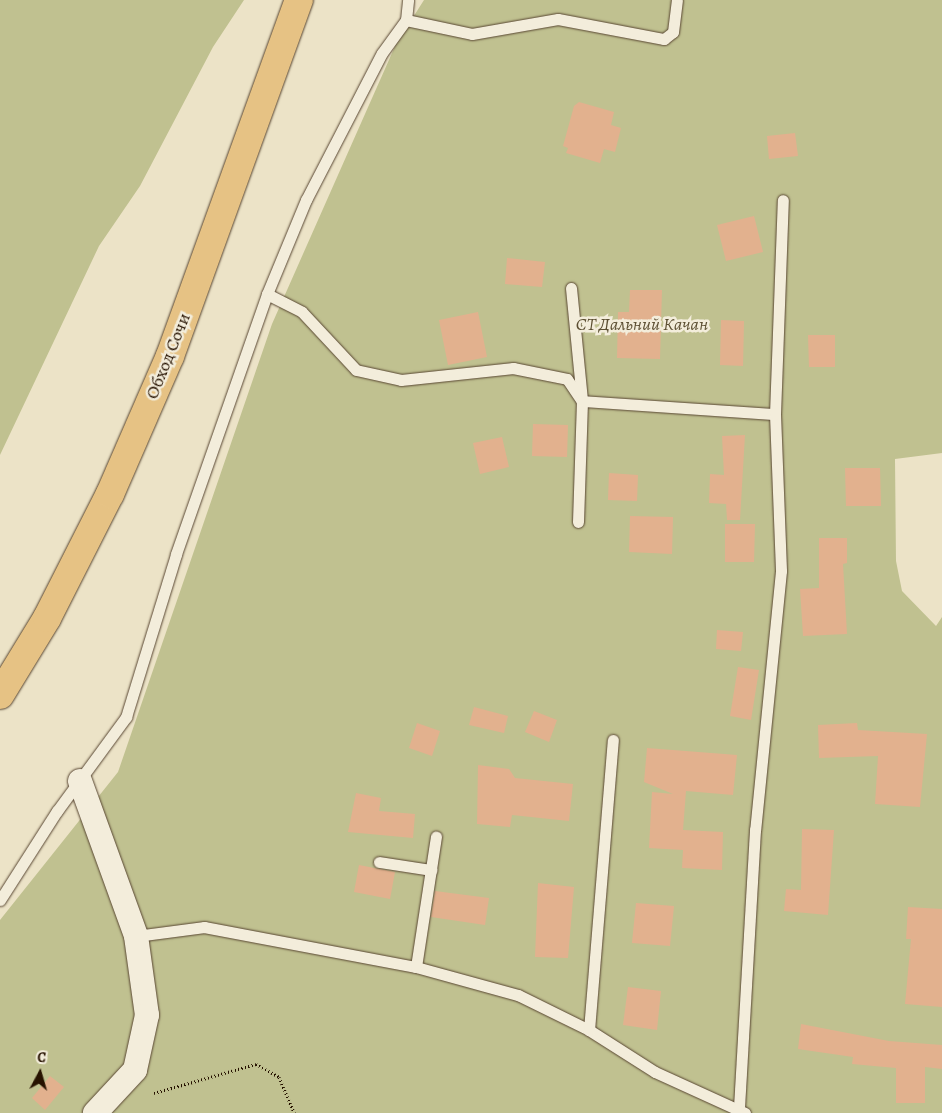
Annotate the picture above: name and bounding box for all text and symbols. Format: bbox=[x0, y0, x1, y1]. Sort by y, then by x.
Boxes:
street label: Обход Сочи bbox=[141, 310, 195, 402]
park label: СТ Дальний Качан bbox=[576, 313, 708, 335]
north arrow bbox=[15, 1048, 65, 1098]
text: С bbox=[36, 1048, 47, 1067]

